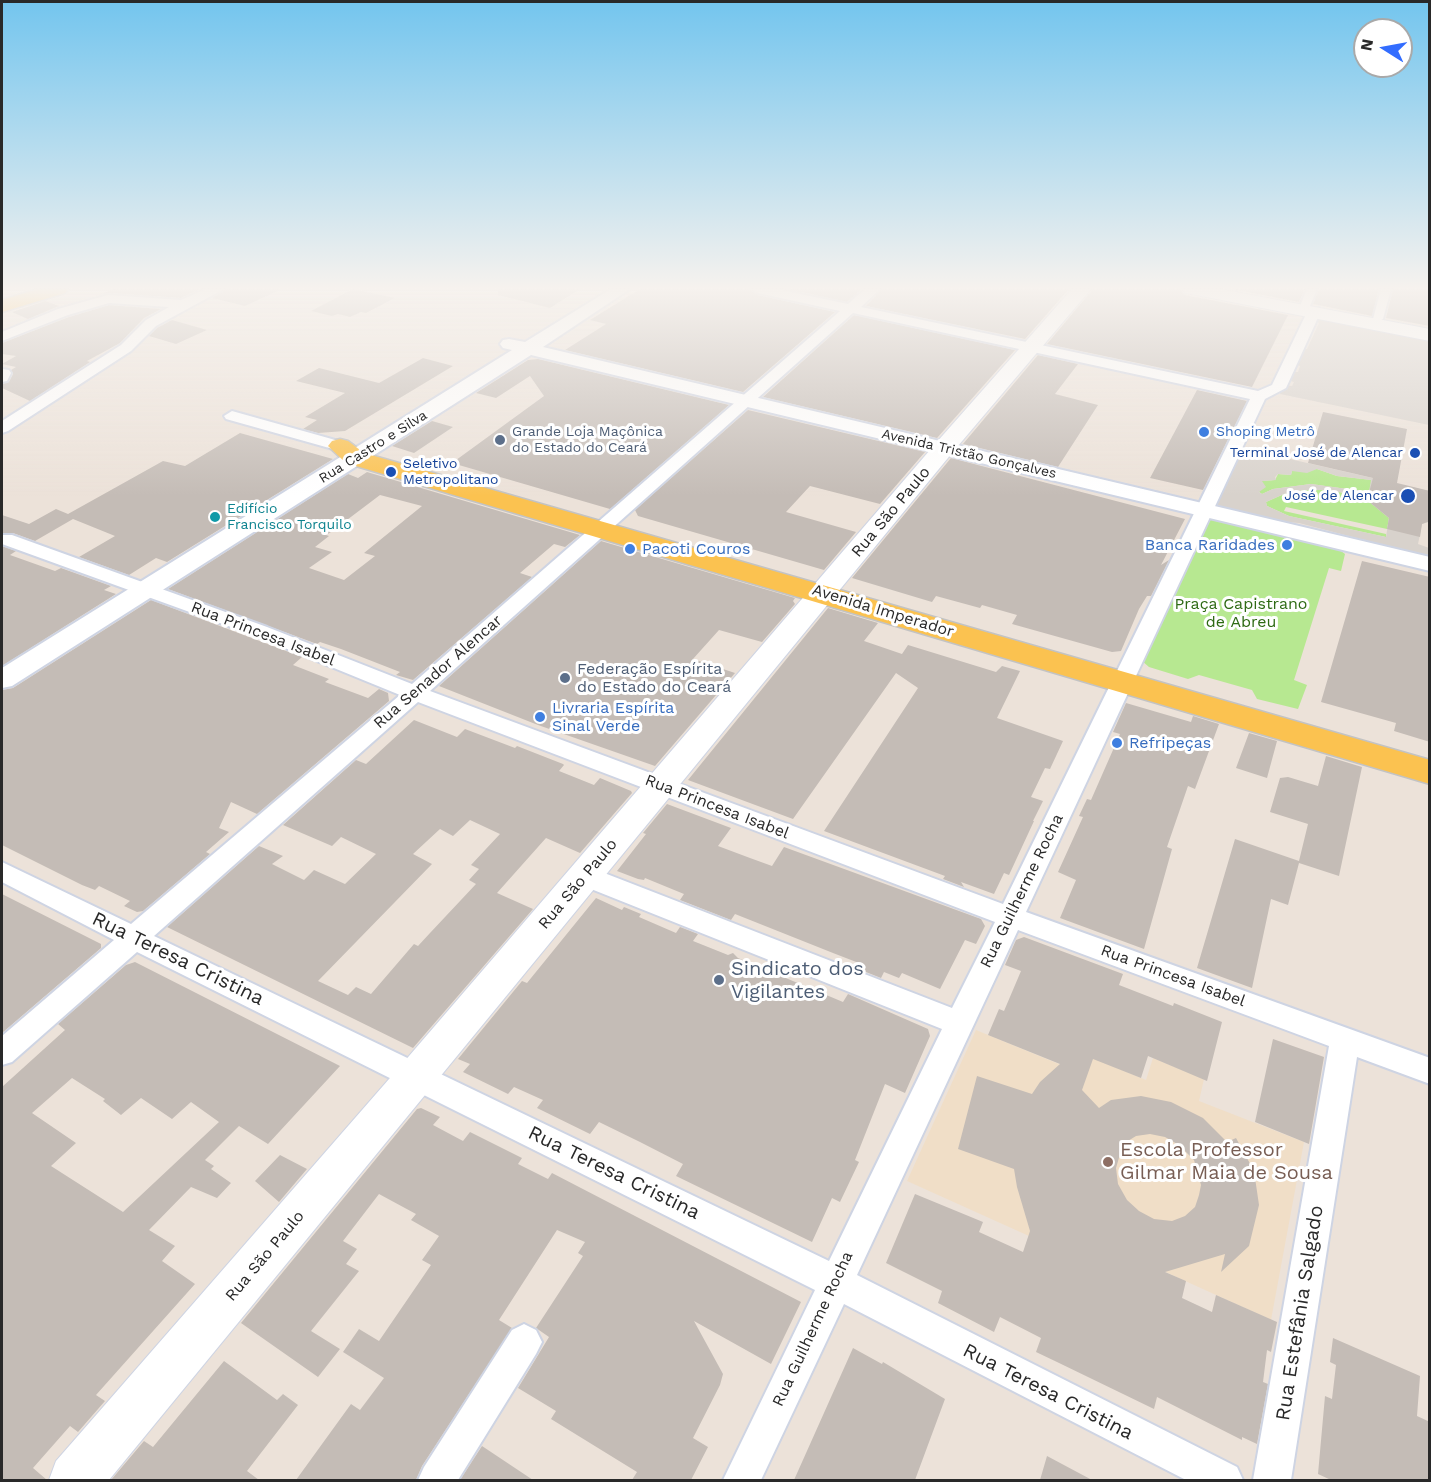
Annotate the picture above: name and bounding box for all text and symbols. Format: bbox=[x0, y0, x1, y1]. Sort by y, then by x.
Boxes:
north arrow bbox=[1353, 18, 1413, 78]
text: N bbox=[1356, 37, 1377, 52]
street label: Rua Castro e Silva bbox=[316, 407, 430, 487]
place label: Grande Loja Maçônica do Estado do Ceará bbox=[512, 424, 663, 456]
place label: Shoping Metrô bbox=[1216, 424, 1315, 440]
marker: Shoping Metrô bbox=[1197, 425, 1211, 439]
street label: Avenida Tristão Gonçalves bbox=[880, 426, 1058, 482]
marker: Grande Loja Maçônica do Estado do Ceará bbox=[493, 433, 507, 447]
place label: Terminal José de Alencar bbox=[1230, 445, 1403, 461]
marker: Terminal José de Alencar bbox=[1408, 446, 1422, 460]
place label: Seletivo Metropolitano bbox=[403, 456, 499, 488]
street label: Rua São Paulo bbox=[848, 463, 934, 561]
marker: Seletivo Metropolitano bbox=[384, 465, 398, 479]
marker: José de Alencar bbox=[1399, 487, 1417, 505]
place label: José de Alencar bbox=[1284, 488, 1394, 504]
place label: Edifício Francisco Torquilo bbox=[227, 501, 352, 534]
marker: Edifício Francisco Torquilo bbox=[208, 510, 222, 524]
place label: Banca Raridades bbox=[1145, 535, 1275, 555]
marker: Banca Raridades bbox=[1280, 538, 1294, 552]
place label: Pacoti Couros bbox=[642, 539, 750, 559]
marker: Pacoti Couros bbox=[623, 542, 637, 556]
street label: Avenida Imperador bbox=[810, 580, 956, 642]
park label: Praça Capistrano de Abreu bbox=[1175, 594, 1307, 632]
street label: Rua Princesa Isabel bbox=[188, 598, 338, 670]
street label: Rua Senador Alencar bbox=[370, 611, 506, 733]
place label: Federação Espírita do Estado do Ceará bbox=[577, 659, 731, 697]
marker: Federação Espírita do Estado do Ceará bbox=[558, 671, 572, 685]
place label: Livraria Espírita Sinal Verde bbox=[552, 698, 674, 736]
marker: Livraria Espírita Sinal Verde bbox=[533, 710, 547, 724]
place label: Refripeças bbox=[1129, 733, 1211, 753]
marker: Refripeças bbox=[1110, 736, 1124, 750]
street label: Rua Princesa Isabel bbox=[642, 771, 792, 843]
street label: Rua Guilherme Rocha bbox=[976, 811, 1068, 971]
street label: Rua São Paulo bbox=[535, 835, 621, 933]
street label: Rua Teresa Cristina bbox=[88, 907, 268, 1011]
street label: Rua Princesa Isabel bbox=[1098, 941, 1248, 1011]
place label: Sindicato dos Vigilantes bbox=[731, 957, 864, 1004]
marker: Sindicato dos Vigilantes bbox=[712, 973, 726, 987]
street label: Rua Teresa Cristina bbox=[524, 1121, 704, 1225]
place label: Escola Professor Gilmar Maia de Sousa bbox=[1120, 1138, 1333, 1185]
marker: Escola Professor Gilmar Maia de Sousa bbox=[1101, 1155, 1115, 1169]
street label: Rua Estefânia Salgado bbox=[1271, 1204, 1329, 1422]
street label: Rua São Paulo bbox=[222, 1207, 308, 1305]
street label: Rua Guilherme Rocha bbox=[769, 1248, 857, 1410]
street label: Rua Teresa Cristina bbox=[959, 1339, 1137, 1445]

